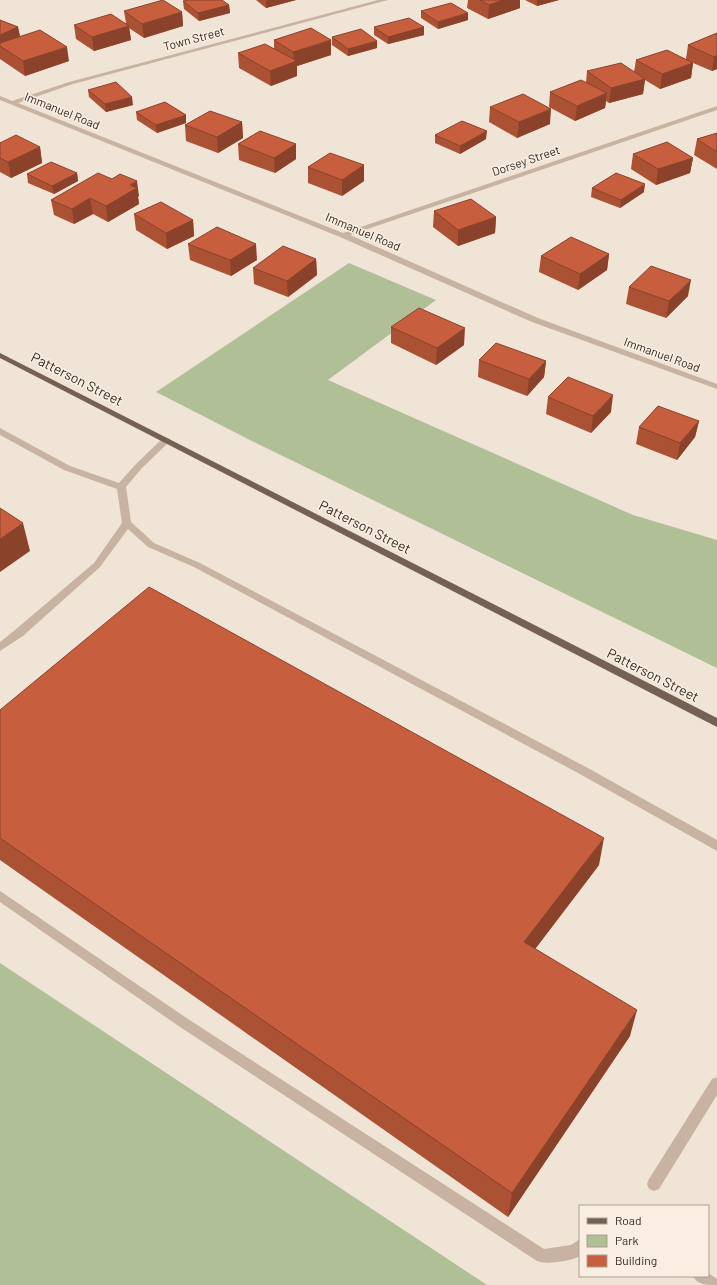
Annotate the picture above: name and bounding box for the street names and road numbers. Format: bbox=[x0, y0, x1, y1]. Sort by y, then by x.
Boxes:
street label: Town Street bbox=[162, 23, 226, 53]
street label: Immanuel Road bbox=[23, 89, 102, 132]
street label: Dorsey Street bbox=[490, 142, 562, 178]
street label: Immanuel Road bbox=[324, 209, 403, 253]
street label: Immanuel Road bbox=[622, 334, 702, 374]
street label: Patterson Street bbox=[28, 348, 126, 409]
street label: Patterson Street bbox=[316, 496, 414, 557]
street label: Patterson Street bbox=[604, 644, 702, 705]

